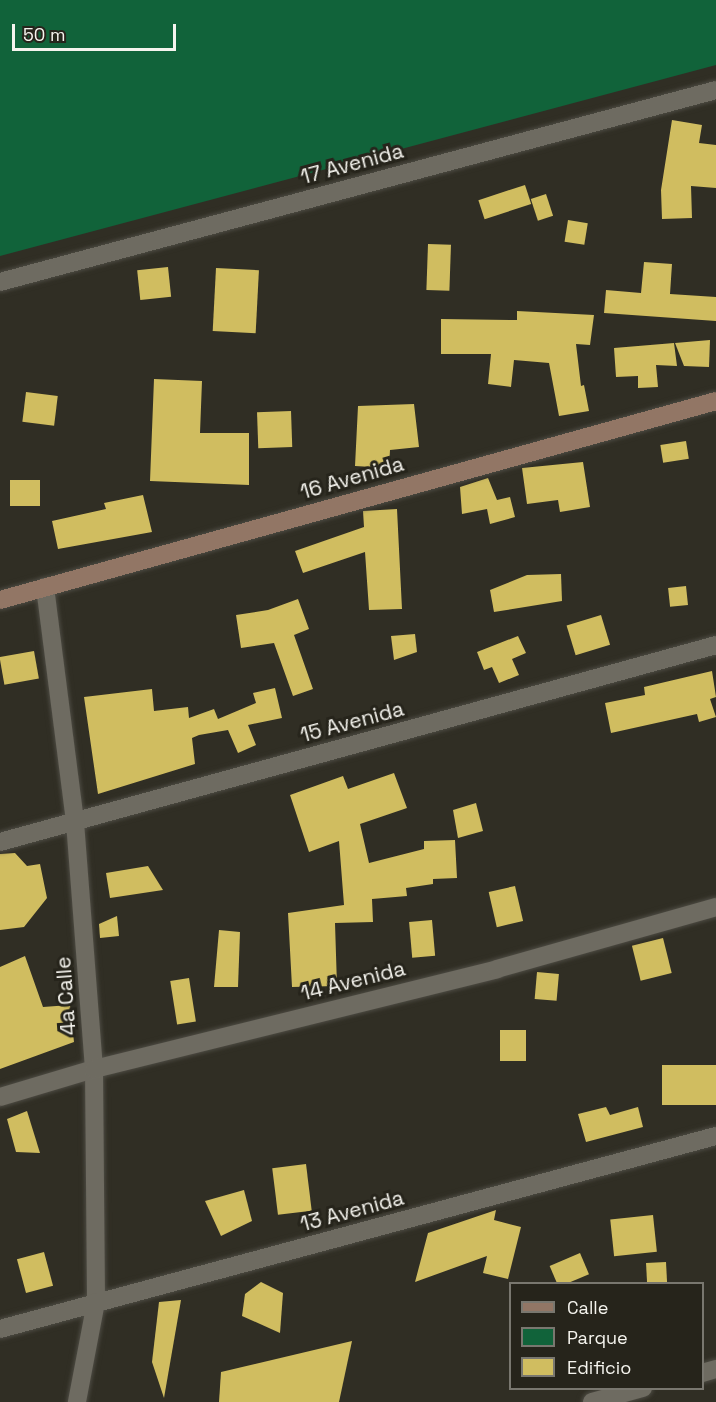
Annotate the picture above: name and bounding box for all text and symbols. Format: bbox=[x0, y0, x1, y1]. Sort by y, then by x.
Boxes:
scale bar bbox=[15, 12, 178, 50]
text: 50 m bbox=[23, 23, 65, 46]
street label: 17 Avenida bbox=[298, 138, 406, 190]
street label: 16 Avenida bbox=[297, 451, 407, 505]
street label: 15 Avenida bbox=[297, 696, 407, 748]
street label: 4a Calle bbox=[51, 956, 81, 1036]
street label: 14 Avenida bbox=[298, 956, 408, 1006]
street label: 13 Avenida bbox=[297, 1185, 407, 1237]
legend bbox=[509, 1282, 704, 1390]
text: Calle bbox=[567, 1296, 608, 1319]
text: Parque bbox=[567, 1326, 628, 1349]
text: Edificio bbox=[567, 1356, 631, 1379]

